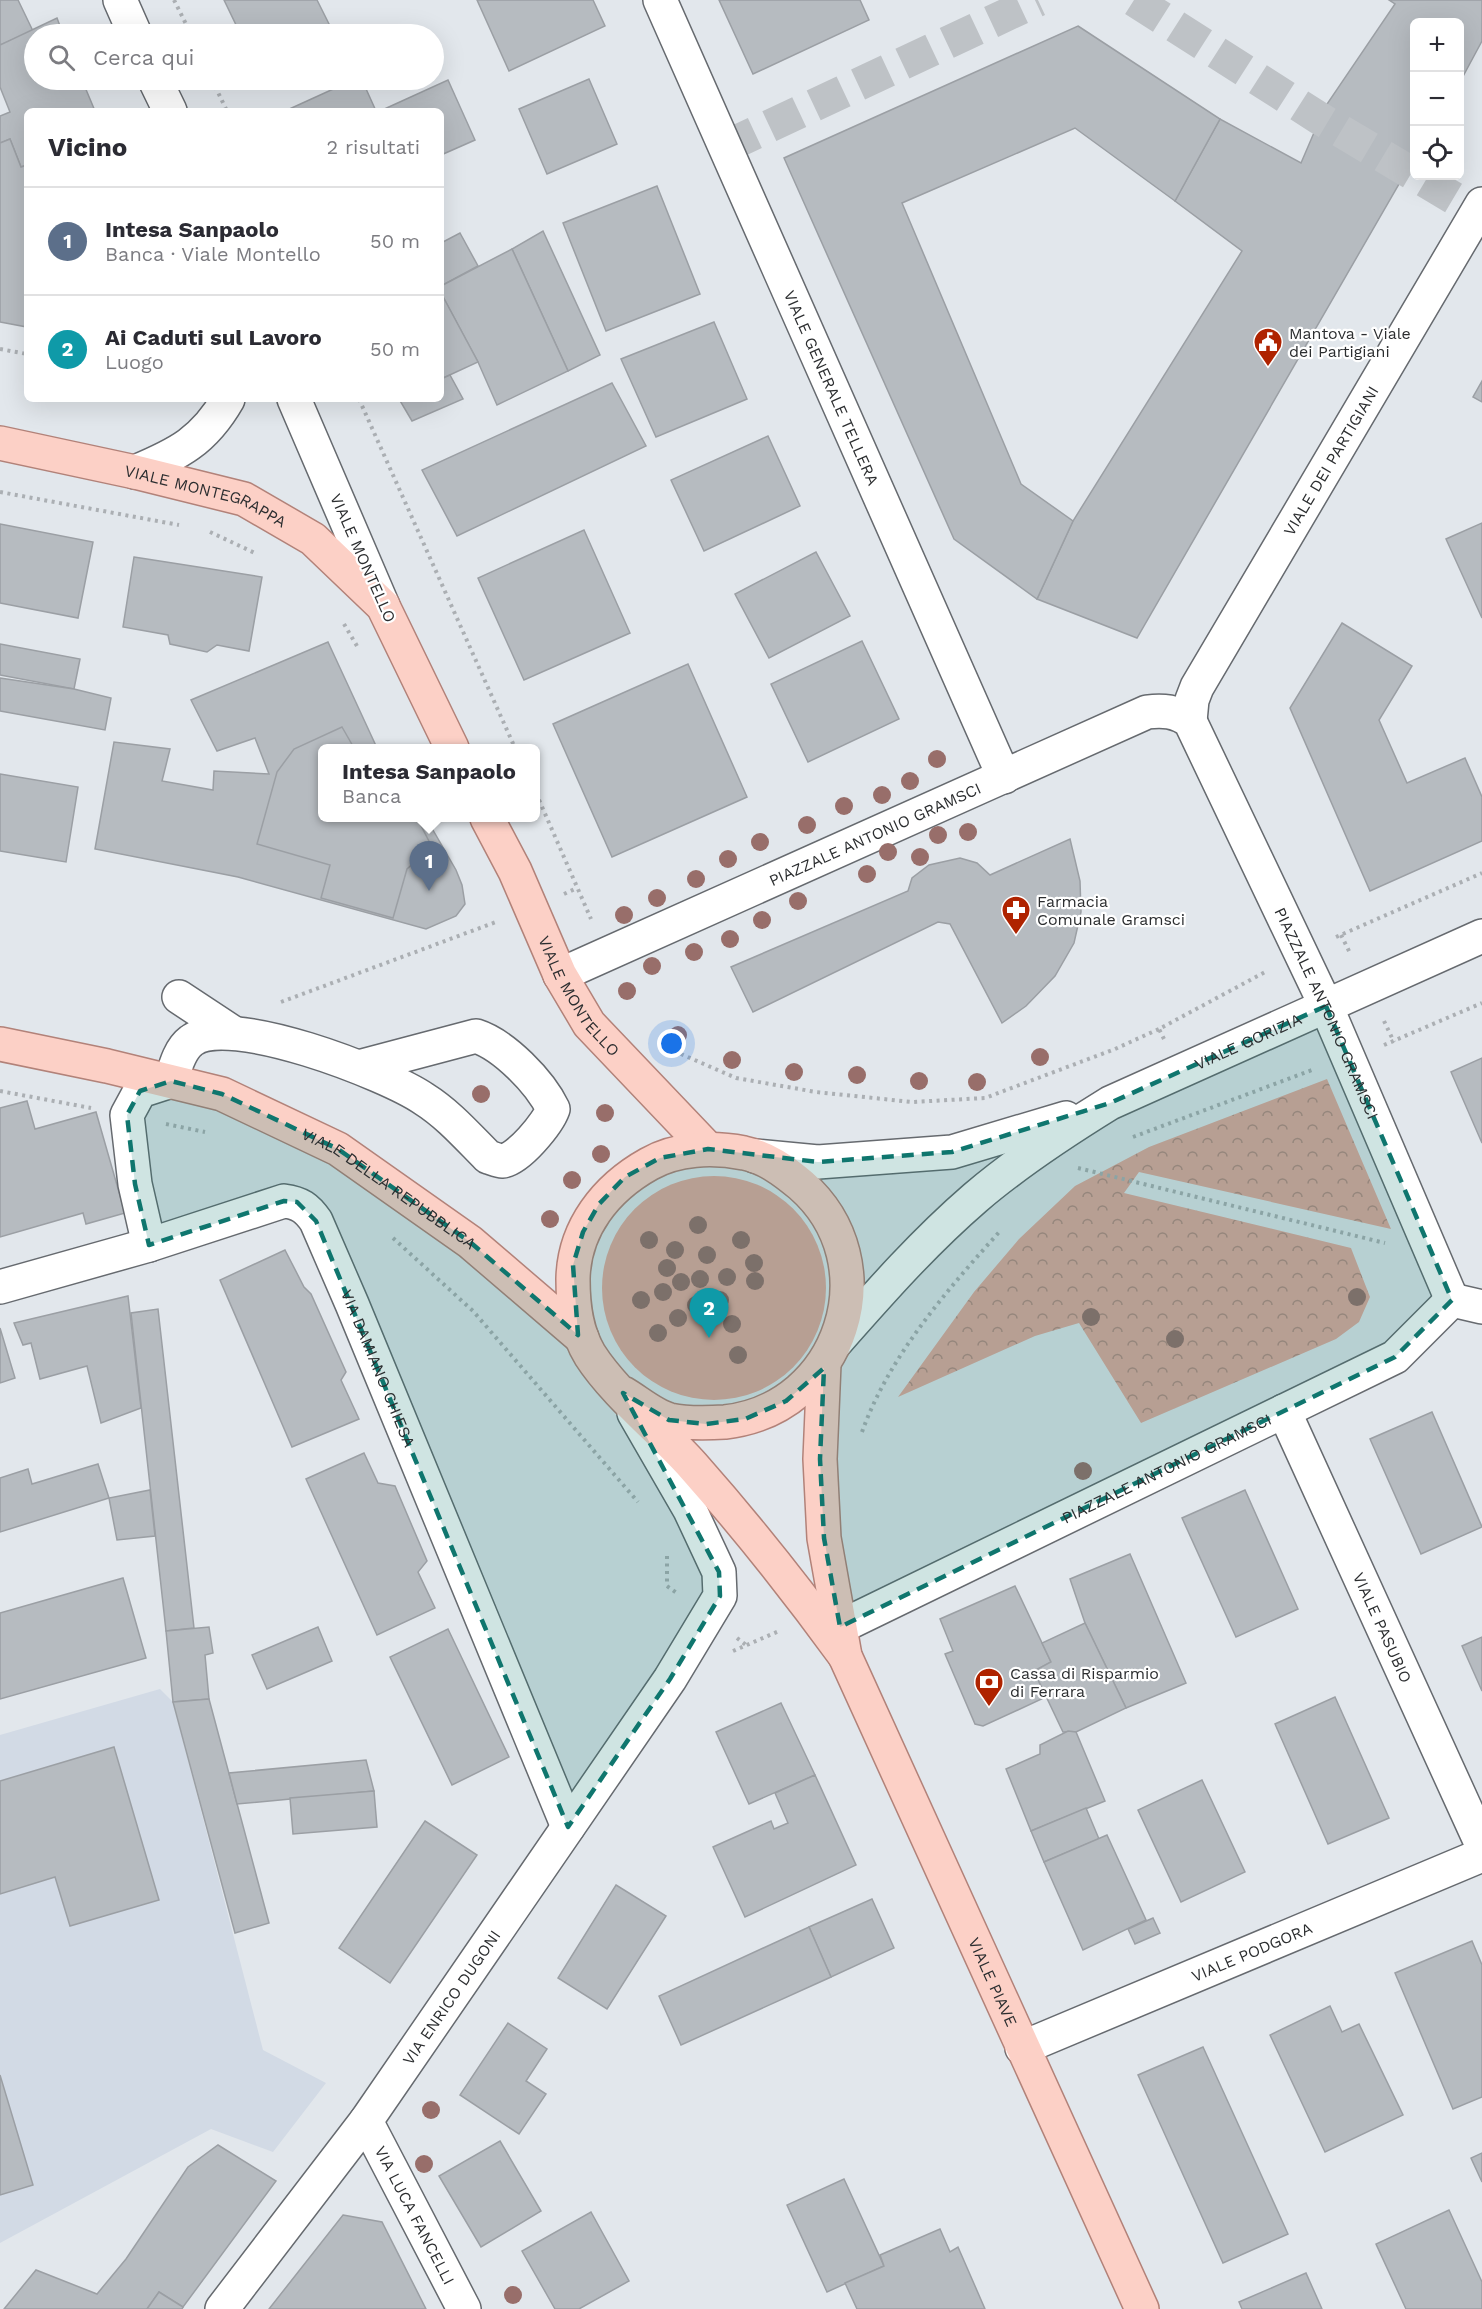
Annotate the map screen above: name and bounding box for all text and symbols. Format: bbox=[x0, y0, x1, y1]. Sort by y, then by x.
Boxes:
map controls bbox=[1410, 18, 1464, 180]
button: + bbox=[1410, 18, 1464, 72]
search box bbox=[24, 24, 444, 90]
icon: search bbox=[45, 41, 78, 74]
text: Cerca qui bbox=[93, 45, 194, 70]
button: − bbox=[1410, 72, 1464, 126]
button: locate bbox=[1410, 126, 1464, 180]
text: Vicino bbox=[48, 132, 127, 162]
text: 2 risultati bbox=[326, 135, 420, 159]
text: Intesa Sanpaolo bbox=[105, 217, 279, 242]
text: 1 bbox=[63, 229, 72, 253]
text: 50 m bbox=[370, 229, 420, 253]
text: Banca · Viale Montello bbox=[105, 242, 321, 266]
street label: VIALE GENERALE TELLERA bbox=[780, 287, 883, 489]
place label: Mantova - Viale dei Partigiani bbox=[1289, 324, 1411, 361]
text: Ai Caduti sul Lavoro bbox=[105, 325, 322, 350]
public building icon: Mantova - Viale dei Partigiani bbox=[1252, 326, 1284, 368]
text: 2 bbox=[62, 337, 73, 361]
text: 50 m bbox=[370, 337, 420, 361]
text: Luogo bbox=[105, 350, 164, 374]
street label: VIALE DEI PARTIGIANI bbox=[1279, 382, 1382, 539]
street label: VIALE MONTEGRAPPA bbox=[123, 461, 290, 531]
street label: VIALE MONTELLO bbox=[326, 491, 400, 625]
popup bbox=[318, 744, 540, 822]
text: Intesa Sanpaolo bbox=[342, 759, 516, 784]
street label: PIAZZALE ANTONIO GRAMSCI bbox=[766, 778, 984, 890]
text: Banca bbox=[342, 784, 401, 808]
pin: 1 bbox=[410, 842, 448, 891]
place label: Farmacia Comunale Gramsci bbox=[1037, 892, 1185, 929]
pharmacy icon: Farmacia Comunale Gramsci bbox=[1000, 894, 1032, 936]
street label: PIAZZALE ANTONIO GRAMSCI bbox=[1271, 904, 1383, 1122]
street label: VIALE MONTELLO bbox=[535, 933, 624, 1060]
street label: VIALE GORIZIA bbox=[1191, 1009, 1305, 1073]
your location bbox=[657, 1029, 686, 1058]
street label: VIALE DELLA REPUBBLICA bbox=[299, 1124, 481, 1253]
street label: VIA DAMIANO CHIESA bbox=[337, 1287, 420, 1450]
pin: 2 bbox=[690, 1288, 728, 1338]
street label: PIAZZALE ANTONIO GRAMSCI bbox=[1059, 1409, 1274, 1527]
street label: VIALE PASUBIO bbox=[1349, 1569, 1416, 1686]
place label: Cassa di Risparmio di Ferrara bbox=[1010, 1664, 1159, 1701]
bank icon: Cassa di Risparmio di Ferrara bbox=[973, 1666, 1005, 1708]
street label: VIALE PODGORA bbox=[1188, 1918, 1315, 1985]
street label: VIA ENRICO DUGONI bbox=[398, 1926, 504, 2068]
street label: VIALE PIAVE bbox=[965, 1934, 1022, 2029]
street label: VIA LUCA FANCELLI bbox=[371, 2143, 459, 2287]

